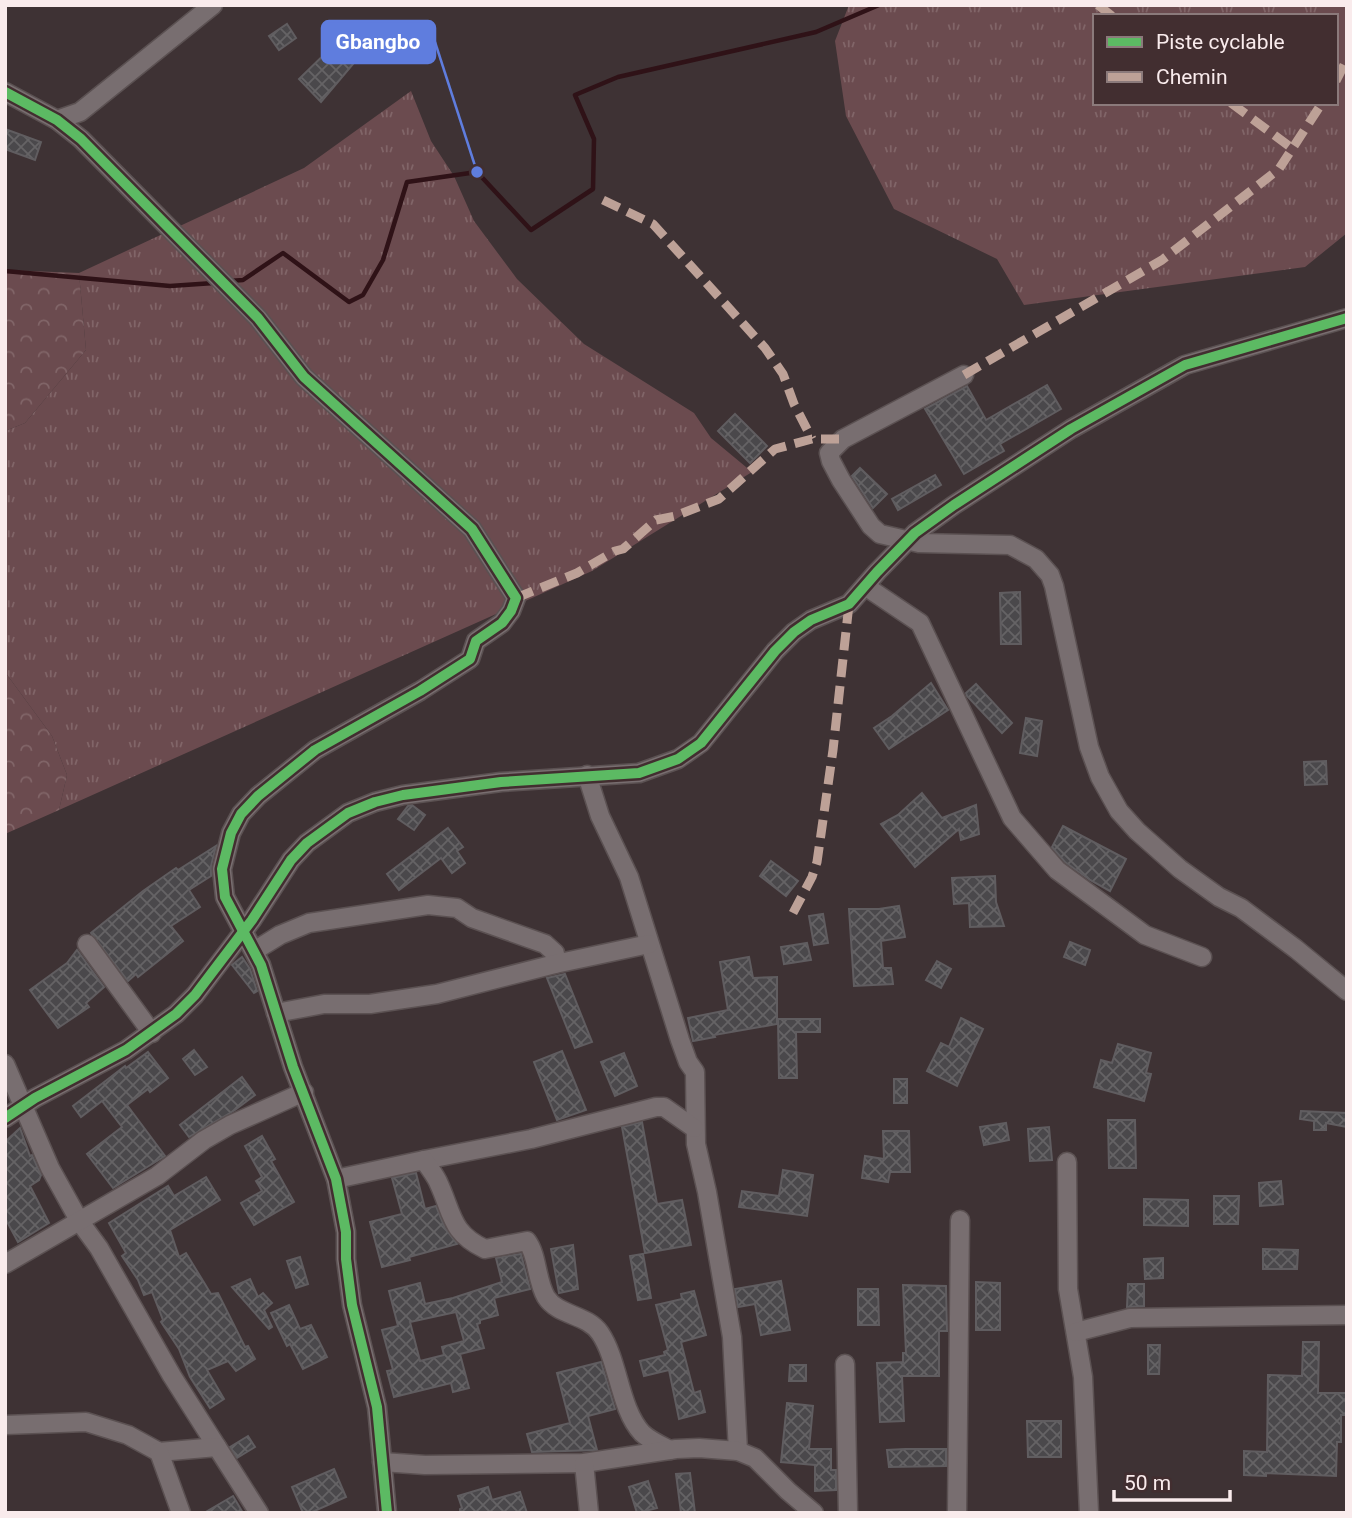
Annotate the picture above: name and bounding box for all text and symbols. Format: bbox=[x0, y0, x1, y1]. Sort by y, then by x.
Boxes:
legend bbox=[1093, 14, 1338, 105]
callout: Gbangbo bbox=[322, 21, 435, 63]
text: Gbangbo bbox=[336, 30, 421, 54]
text: Piste cyclable bbox=[1156, 30, 1285, 54]
text: Chemin bbox=[1156, 65, 1228, 89]
scale bar bbox=[1114, 1458, 1230, 1502]
text: 50 m bbox=[1124, 1471, 1171, 1495]

